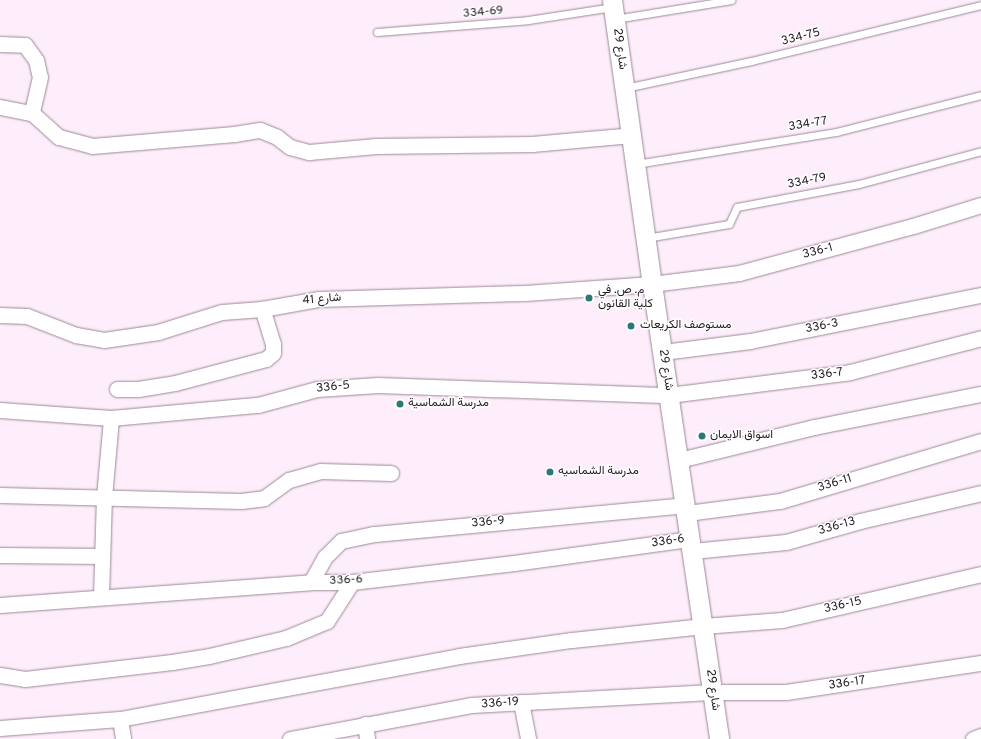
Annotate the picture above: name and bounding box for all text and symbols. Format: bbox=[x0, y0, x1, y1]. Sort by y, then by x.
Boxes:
street label: 334-69 bbox=[462, 4, 504, 22]
street label: 334-75 bbox=[780, 26, 822, 50]
street label: شارع 29 bbox=[609, 27, 629, 71]
street label: 334-77 bbox=[788, 115, 828, 135]
street label: 334-79 bbox=[786, 171, 828, 193]
street label: 336-1 bbox=[801, 241, 835, 263]
place label: م. ص. في كلية القانون bbox=[598, 284, 653, 312]
street label: شارع 41 bbox=[302, 291, 342, 309]
marker: م. ص. في كلية القانون bbox=[583, 292, 595, 304]
street label: 336-3 bbox=[804, 317, 840, 337]
place label: مستوصف الكريعات bbox=[640, 319, 731, 333]
marker: مستوصف الكريعات bbox=[625, 320, 637, 332]
street label: شارع 29 bbox=[655, 348, 675, 392]
street label: 336-7 bbox=[810, 366, 844, 384]
street label: 336-5 bbox=[315, 379, 351, 397]
place label: مدرسة الشماسية bbox=[408, 397, 489, 411]
marker: مدرسة الشماسية bbox=[395, 399, 405, 409]
place label: اسواق الايمان bbox=[710, 429, 773, 443]
marker: اسواق الايمان bbox=[697, 431, 707, 441]
place label: مدرسة الشماسيه bbox=[558, 465, 639, 479]
marker: مدرسة الشماسيه bbox=[545, 467, 555, 477]
street label: 336-11 bbox=[816, 472, 854, 496]
street label: 336-9 bbox=[471, 514, 505, 532]
street label: 336-13 bbox=[817, 515, 857, 539]
street label: 336-6 bbox=[650, 533, 686, 551]
street label: 336-6 bbox=[329, 573, 363, 589]
street label: 336-15 bbox=[823, 595, 863, 617]
street label: شارع 29 bbox=[702, 668, 722, 712]
street label: 336-17 bbox=[828, 674, 866, 694]
street label: 336-19 bbox=[481, 695, 519, 713]

